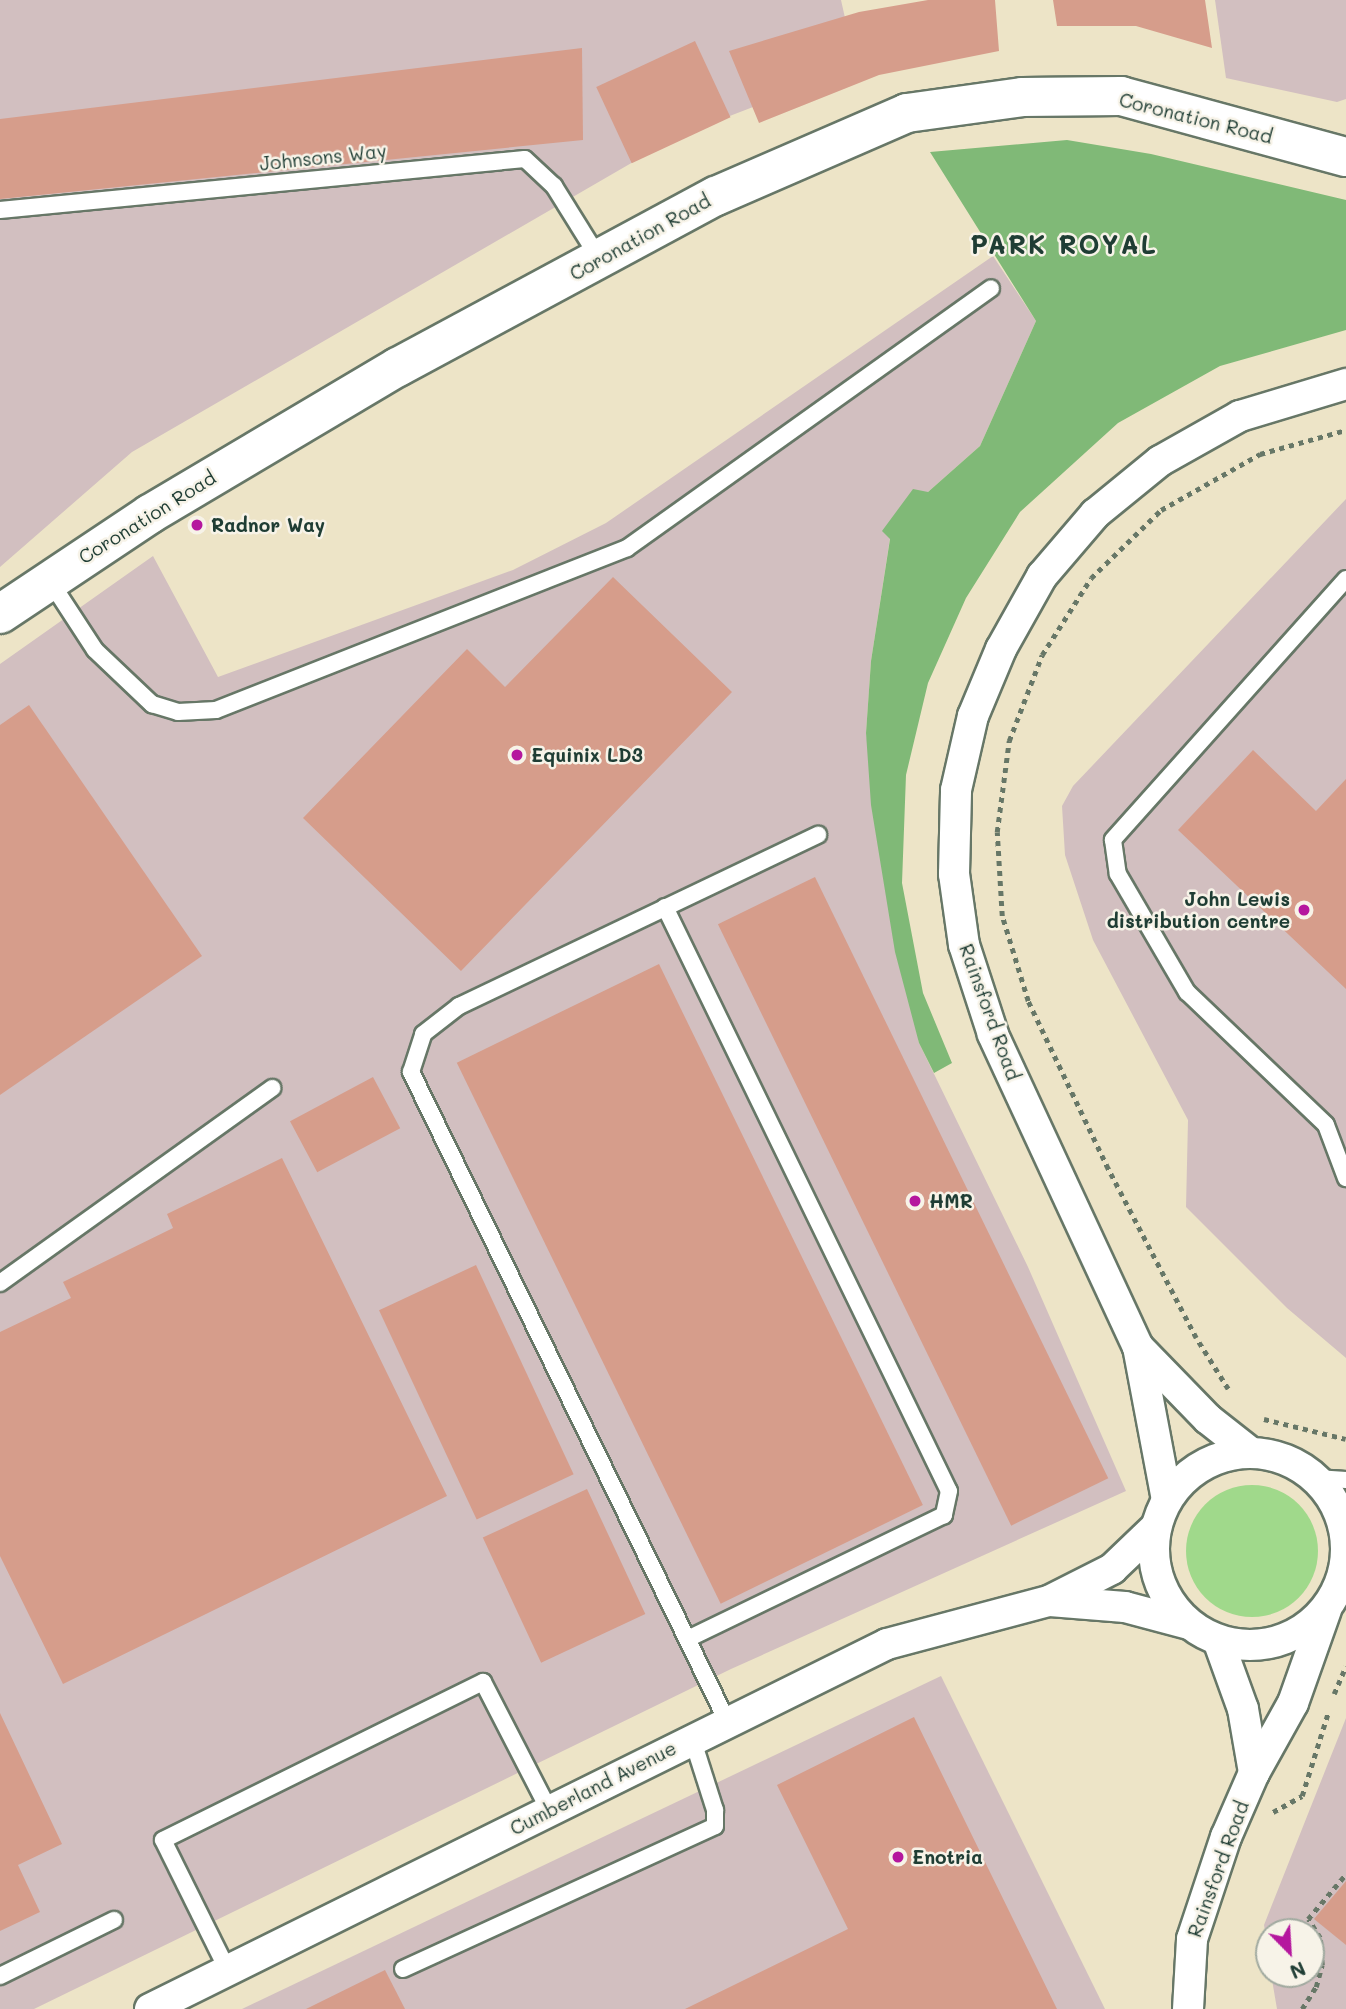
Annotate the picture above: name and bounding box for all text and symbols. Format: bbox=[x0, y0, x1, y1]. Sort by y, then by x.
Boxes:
street label: Coronation Road bbox=[1117, 88, 1275, 148]
street label: Johnsons Way bbox=[258, 139, 388, 175]
street label: Coronation Road bbox=[566, 189, 714, 285]
district label: PARK ROYAL bbox=[971, 229, 1157, 261]
street label: Coronation Road bbox=[74, 466, 220, 568]
place label: Radnor Way bbox=[211, 514, 325, 536]
marker: Radnor Way bbox=[189, 517, 205, 533]
place label: Equinix LD3 bbox=[531, 744, 643, 766]
marker: Equinix LD3 bbox=[509, 747, 525, 763]
place label: John Lewis distribution centre bbox=[1107, 888, 1290, 932]
marker: John Lewis distribution centre bbox=[1296, 902, 1312, 918]
street label: Rainsford Road bbox=[955, 941, 1025, 1083]
place label: HMR bbox=[929, 1190, 973, 1212]
marker: HMR bbox=[907, 1193, 923, 1209]
street label: Cumberland Avenue bbox=[506, 1736, 680, 1840]
street label: Rainsford Road bbox=[1183, 1798, 1253, 1940]
place label: Enotria bbox=[912, 1846, 983, 1868]
marker: Enotria bbox=[890, 1849, 906, 1865]
north arrow bbox=[1255, 1918, 1325, 1988]
text: N bbox=[1286, 1956, 1310, 1985]

